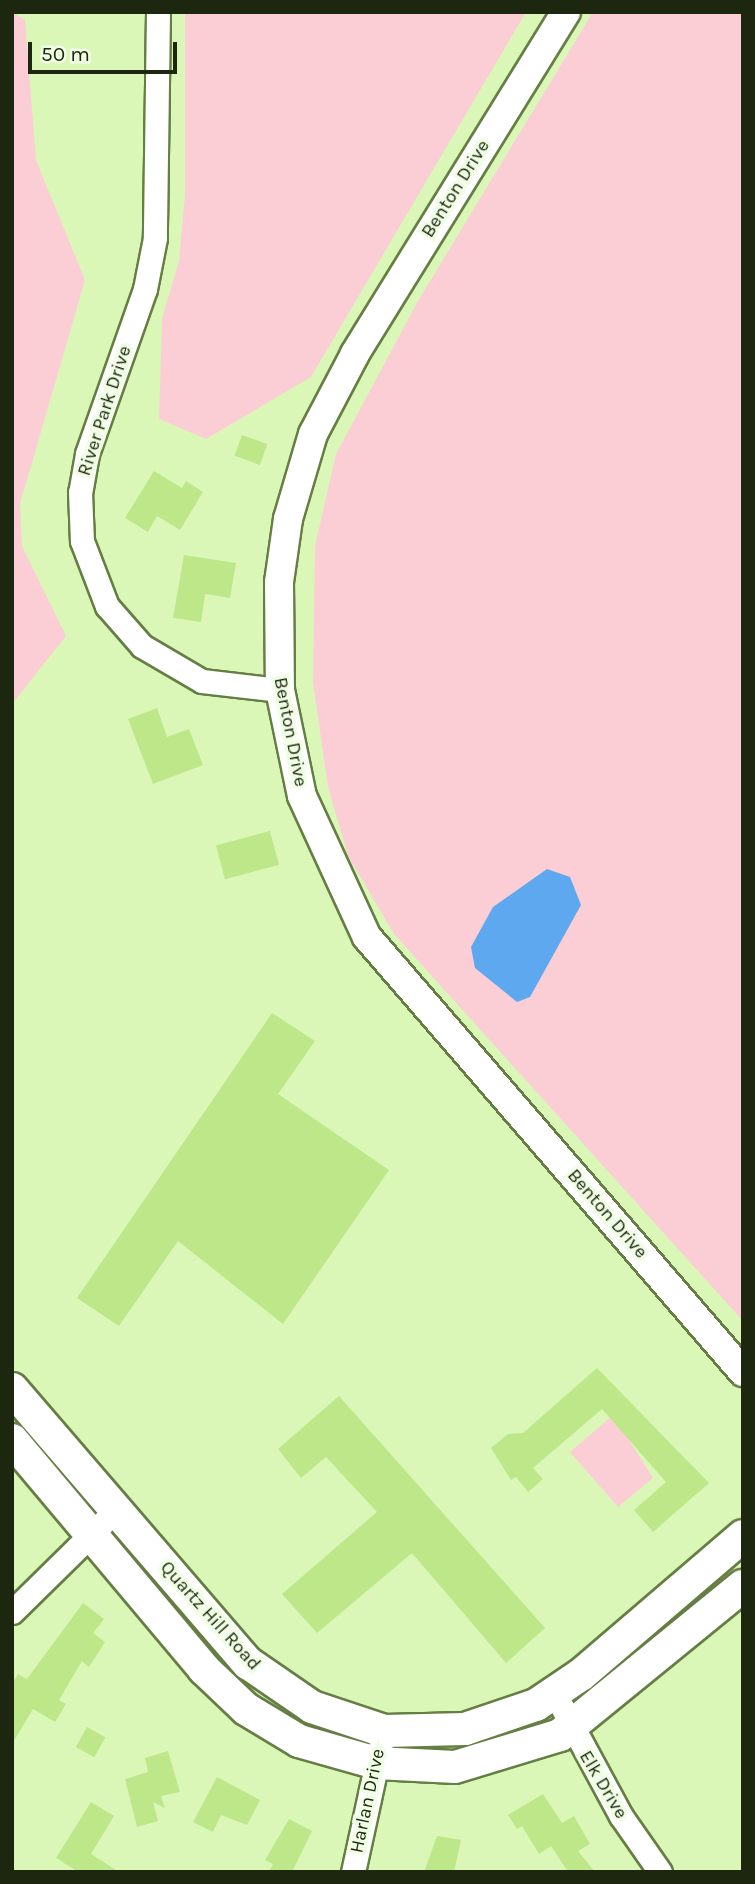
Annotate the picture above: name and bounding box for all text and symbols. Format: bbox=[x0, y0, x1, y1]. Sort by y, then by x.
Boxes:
scale bar bbox=[32, 28, 180, 72]
text: 50 m bbox=[41, 42, 90, 66]
street label: Benton Drive bbox=[417, 136, 495, 242]
street label: River Park Drive bbox=[73, 343, 137, 479]
street label: Benton Drive bbox=[268, 675, 312, 789]
street label: Benton Drive bbox=[562, 1165, 652, 1263]
street label: Quartz Hill Road bbox=[155, 1557, 265, 1675]
street label: Harlan Drive bbox=[346, 1747, 390, 1855]
street label: Elk Drive bbox=[574, 1747, 632, 1823]

